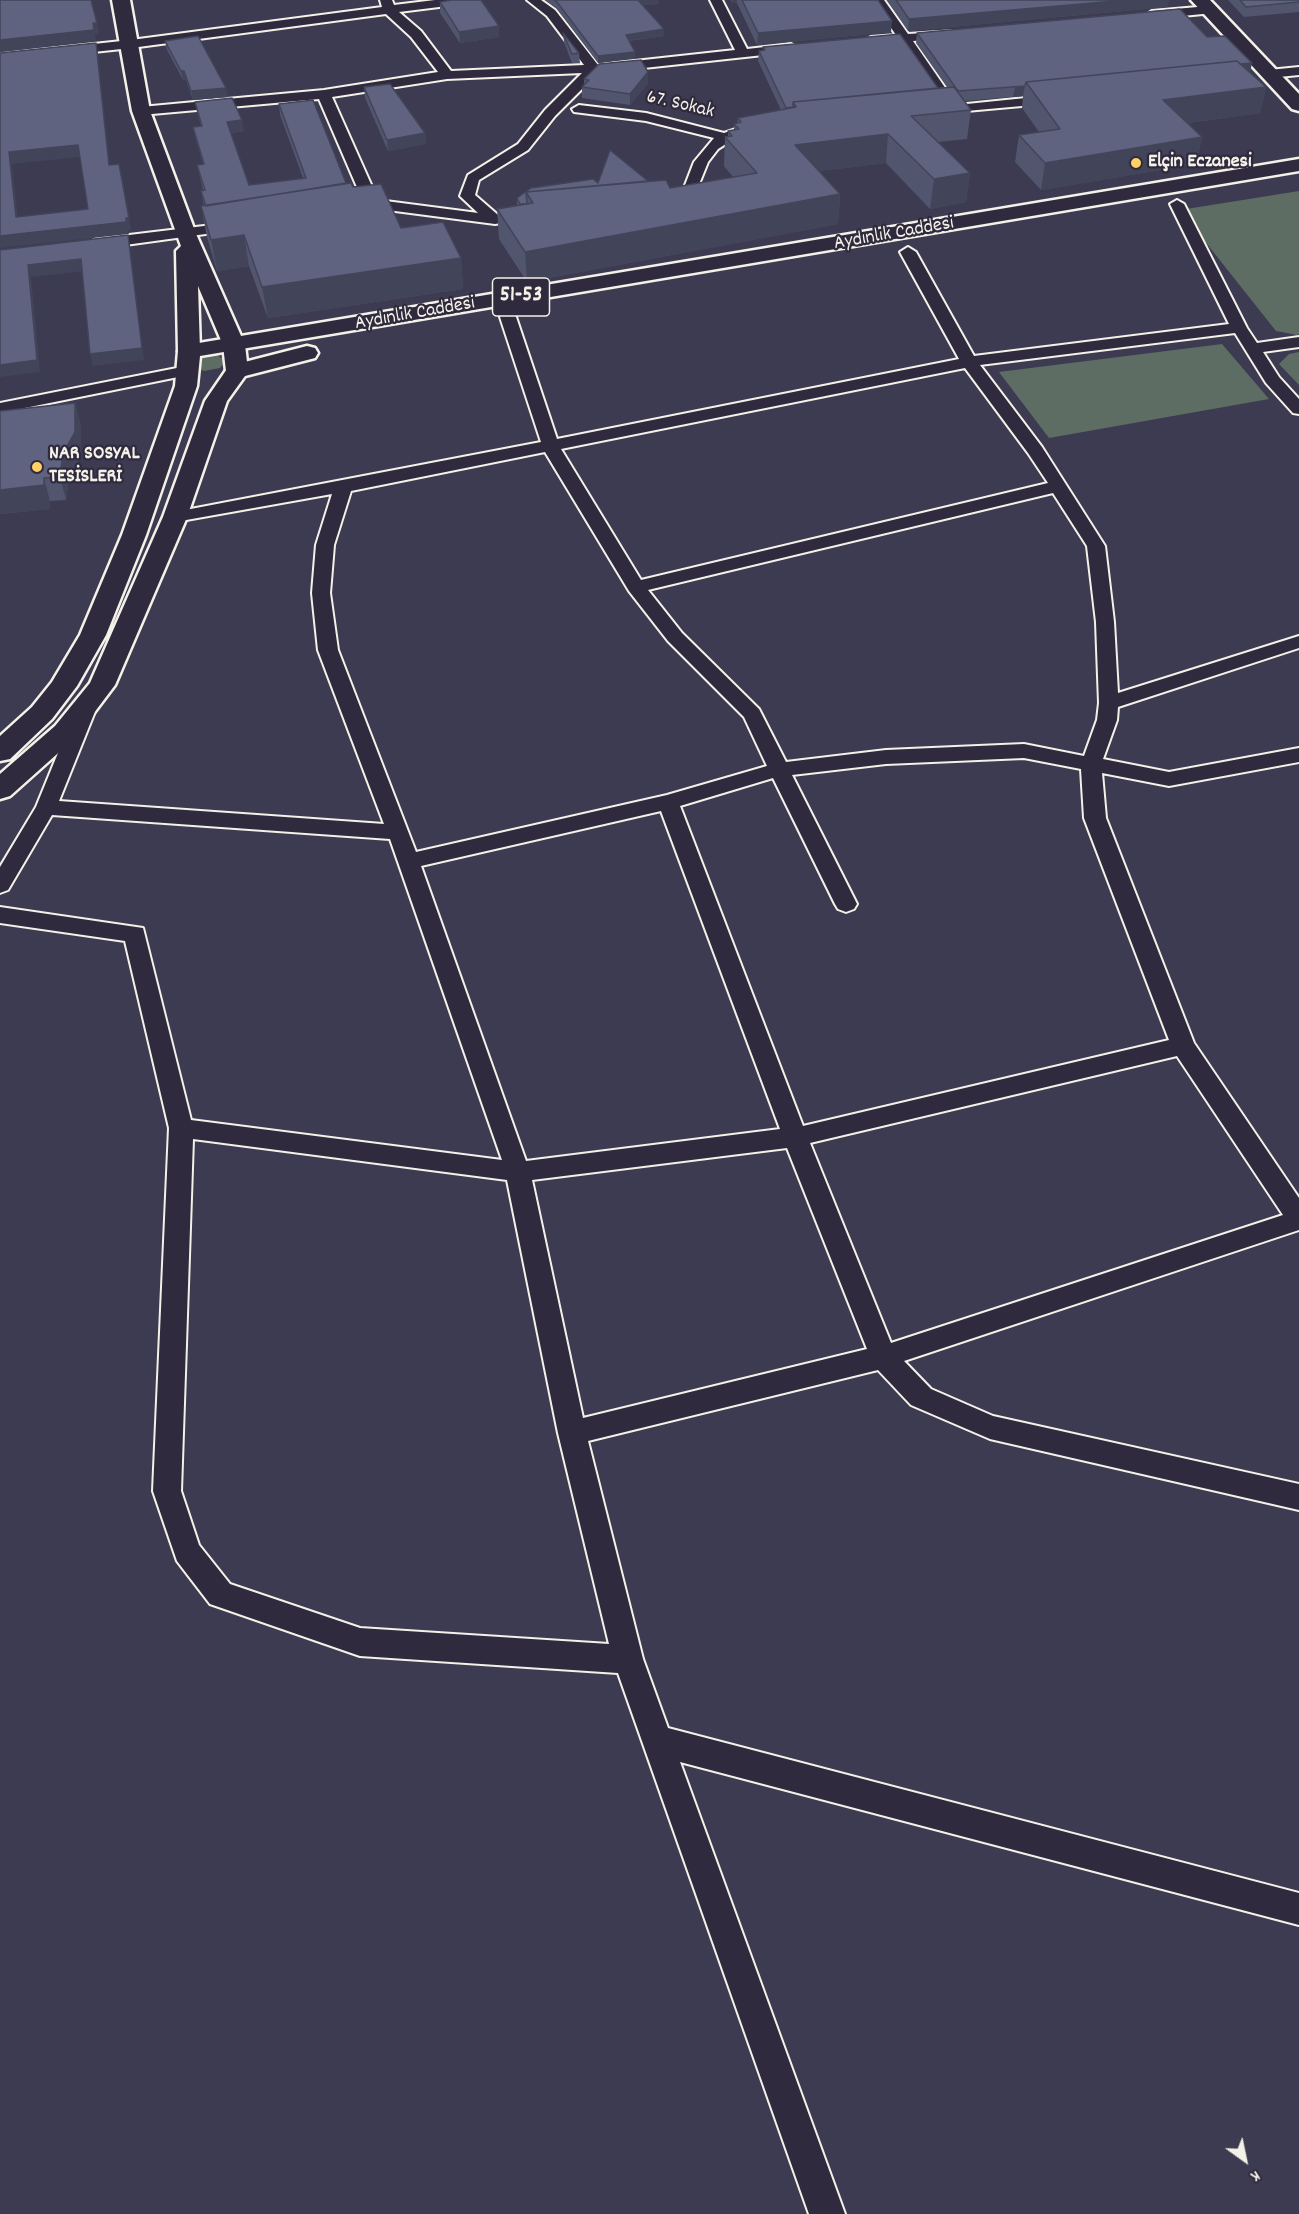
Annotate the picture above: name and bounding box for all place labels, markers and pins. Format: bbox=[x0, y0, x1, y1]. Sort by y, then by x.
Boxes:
place label: Elçin Eczanesi bbox=[1148, 151, 1252, 175]
marker: Elçin Eczanesi bbox=[1129, 156, 1143, 170]
place label: NAR SOSYAL TESİSLERİ bbox=[49, 443, 140, 490]
marker: NAR SOSYAL TESİSLERİ bbox=[30, 460, 44, 474]

